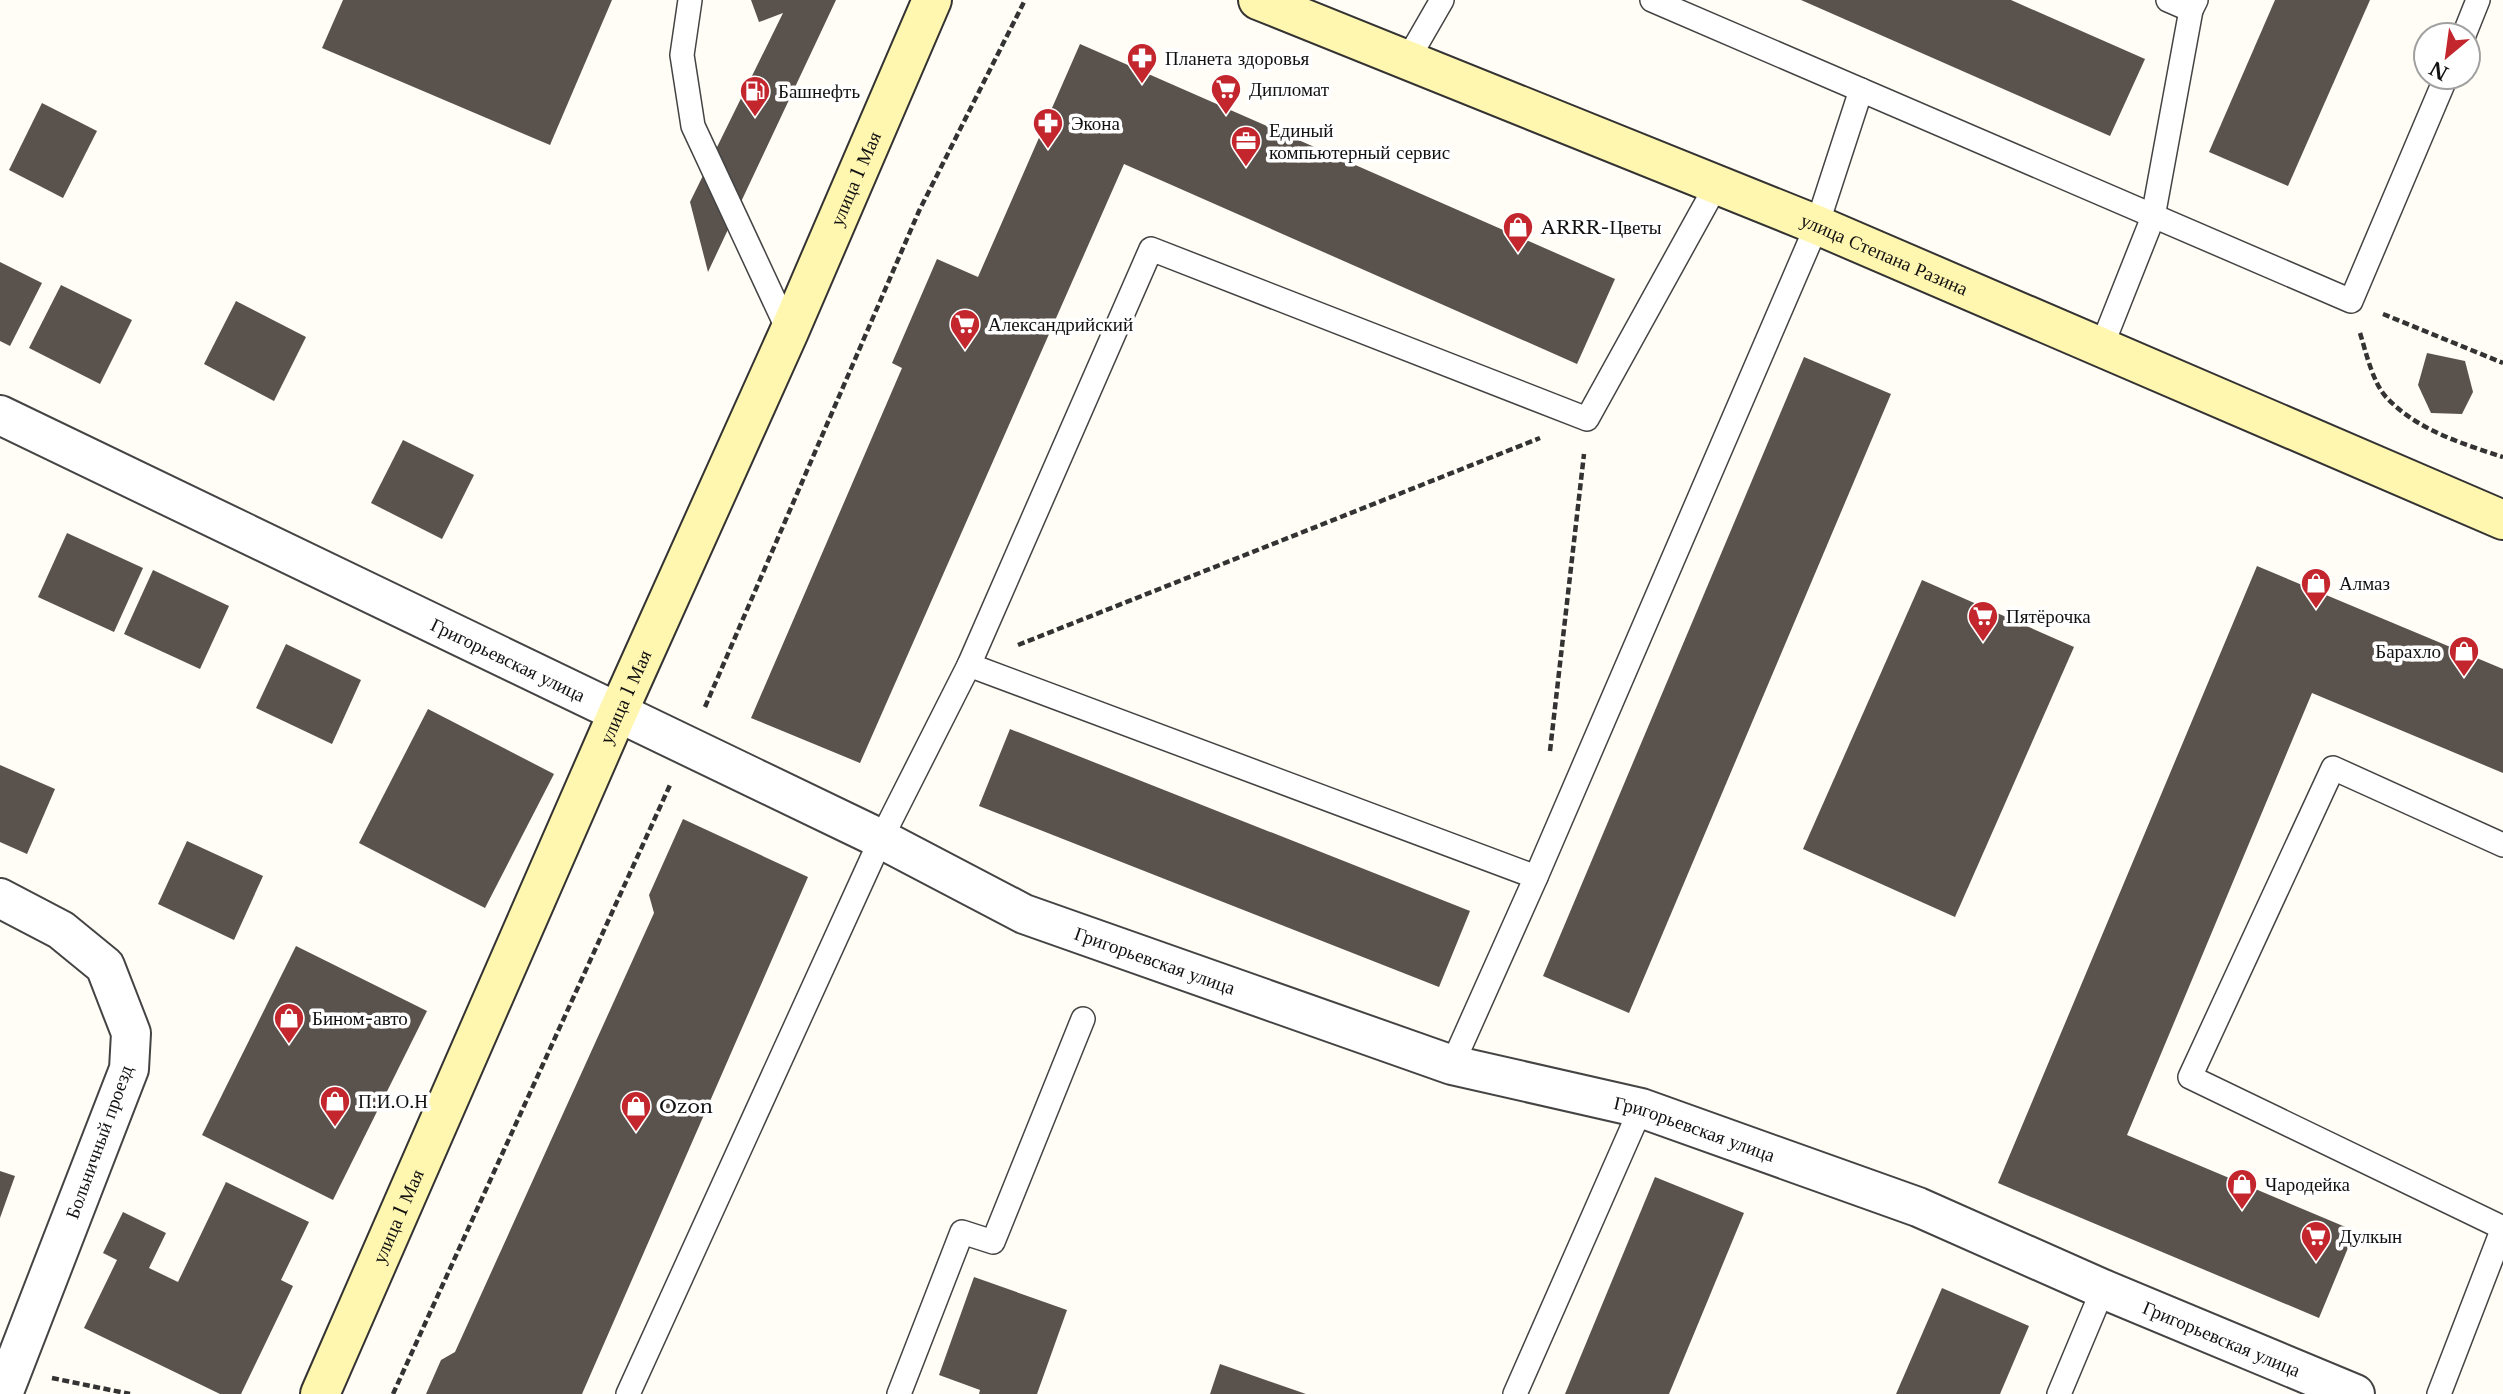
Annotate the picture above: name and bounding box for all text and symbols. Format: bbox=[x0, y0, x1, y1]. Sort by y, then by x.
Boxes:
north arrow bbox=[2412, 21, 2482, 91]
pharmacy icon: Планета здоровья bbox=[1125, 41, 1159, 85]
place label: Планета здоровья bbox=[1165, 47, 1310, 70]
text: N bbox=[2425, 56, 2452, 85]
supermarket icon: Дипломат bbox=[1209, 72, 1243, 116]
fuel station icon: Башнефть bbox=[738, 74, 772, 118]
place label: Дипломат bbox=[1249, 78, 1330, 101]
place label: Башнефть bbox=[778, 80, 860, 103]
pharmacy icon: Экона bbox=[1031, 106, 1065, 150]
place label: Экона bbox=[1071, 112, 1120, 135]
place label: Единый компьютерный сервис bbox=[1269, 119, 1450, 164]
office icon: Единый компьютерный сервис bbox=[1229, 124, 1263, 168]
street label: улица 1 Мая bbox=[825, 128, 886, 229]
street label: улица Степана Разина bbox=[1798, 208, 1972, 300]
shop icon: ARRR-Цветы bbox=[1501, 210, 1535, 254]
place label: ARRR-Цветы bbox=[1540, 216, 1662, 239]
supermarket icon: Александрийский bbox=[948, 307, 982, 351]
place label: Александрийский bbox=[988, 313, 1133, 336]
shop icon: Алмаз bbox=[2299, 566, 2333, 610]
place label: Алмаз bbox=[2339, 572, 2390, 595]
supermarket icon: Пятёрочка bbox=[1966, 599, 2000, 643]
place label: Пятёрочка bbox=[2006, 605, 2091, 628]
street label: Григорьевская улица bbox=[427, 613, 590, 707]
shop icon: Барахло bbox=[2447, 634, 2481, 678]
place label: Барахло bbox=[2375, 640, 2441, 663]
street label: улица 1 Мая bbox=[594, 646, 656, 747]
street label: Григорьевская улица bbox=[1072, 921, 1239, 999]
shop icon: Бином-авто bbox=[272, 1001, 306, 1045]
place label: Бином-авто bbox=[312, 1007, 408, 1030]
street label: Больничный проезд bbox=[61, 1062, 138, 1222]
shop icon: П.И.О.Н bbox=[318, 1084, 352, 1128]
shop icon: Ozon bbox=[619, 1089, 653, 1133]
place label: П.И.О.Н bbox=[358, 1090, 428, 1113]
street label: Григорьевская улица bbox=[1612, 1091, 1779, 1167]
place label: Ozon bbox=[659, 1095, 713, 1118]
street label: улица 1 Мая bbox=[367, 1165, 428, 1267]
shop icon: Чародейка bbox=[2225, 1167, 2259, 1211]
place label: Чародейка bbox=[2265, 1173, 2350, 1196]
supermarket icon: Дулкын bbox=[2299, 1219, 2333, 1263]
place label: Дулкын bbox=[2339, 1225, 2402, 1248]
street label: Григорьевская улица bbox=[2139, 1295, 2305, 1382]

